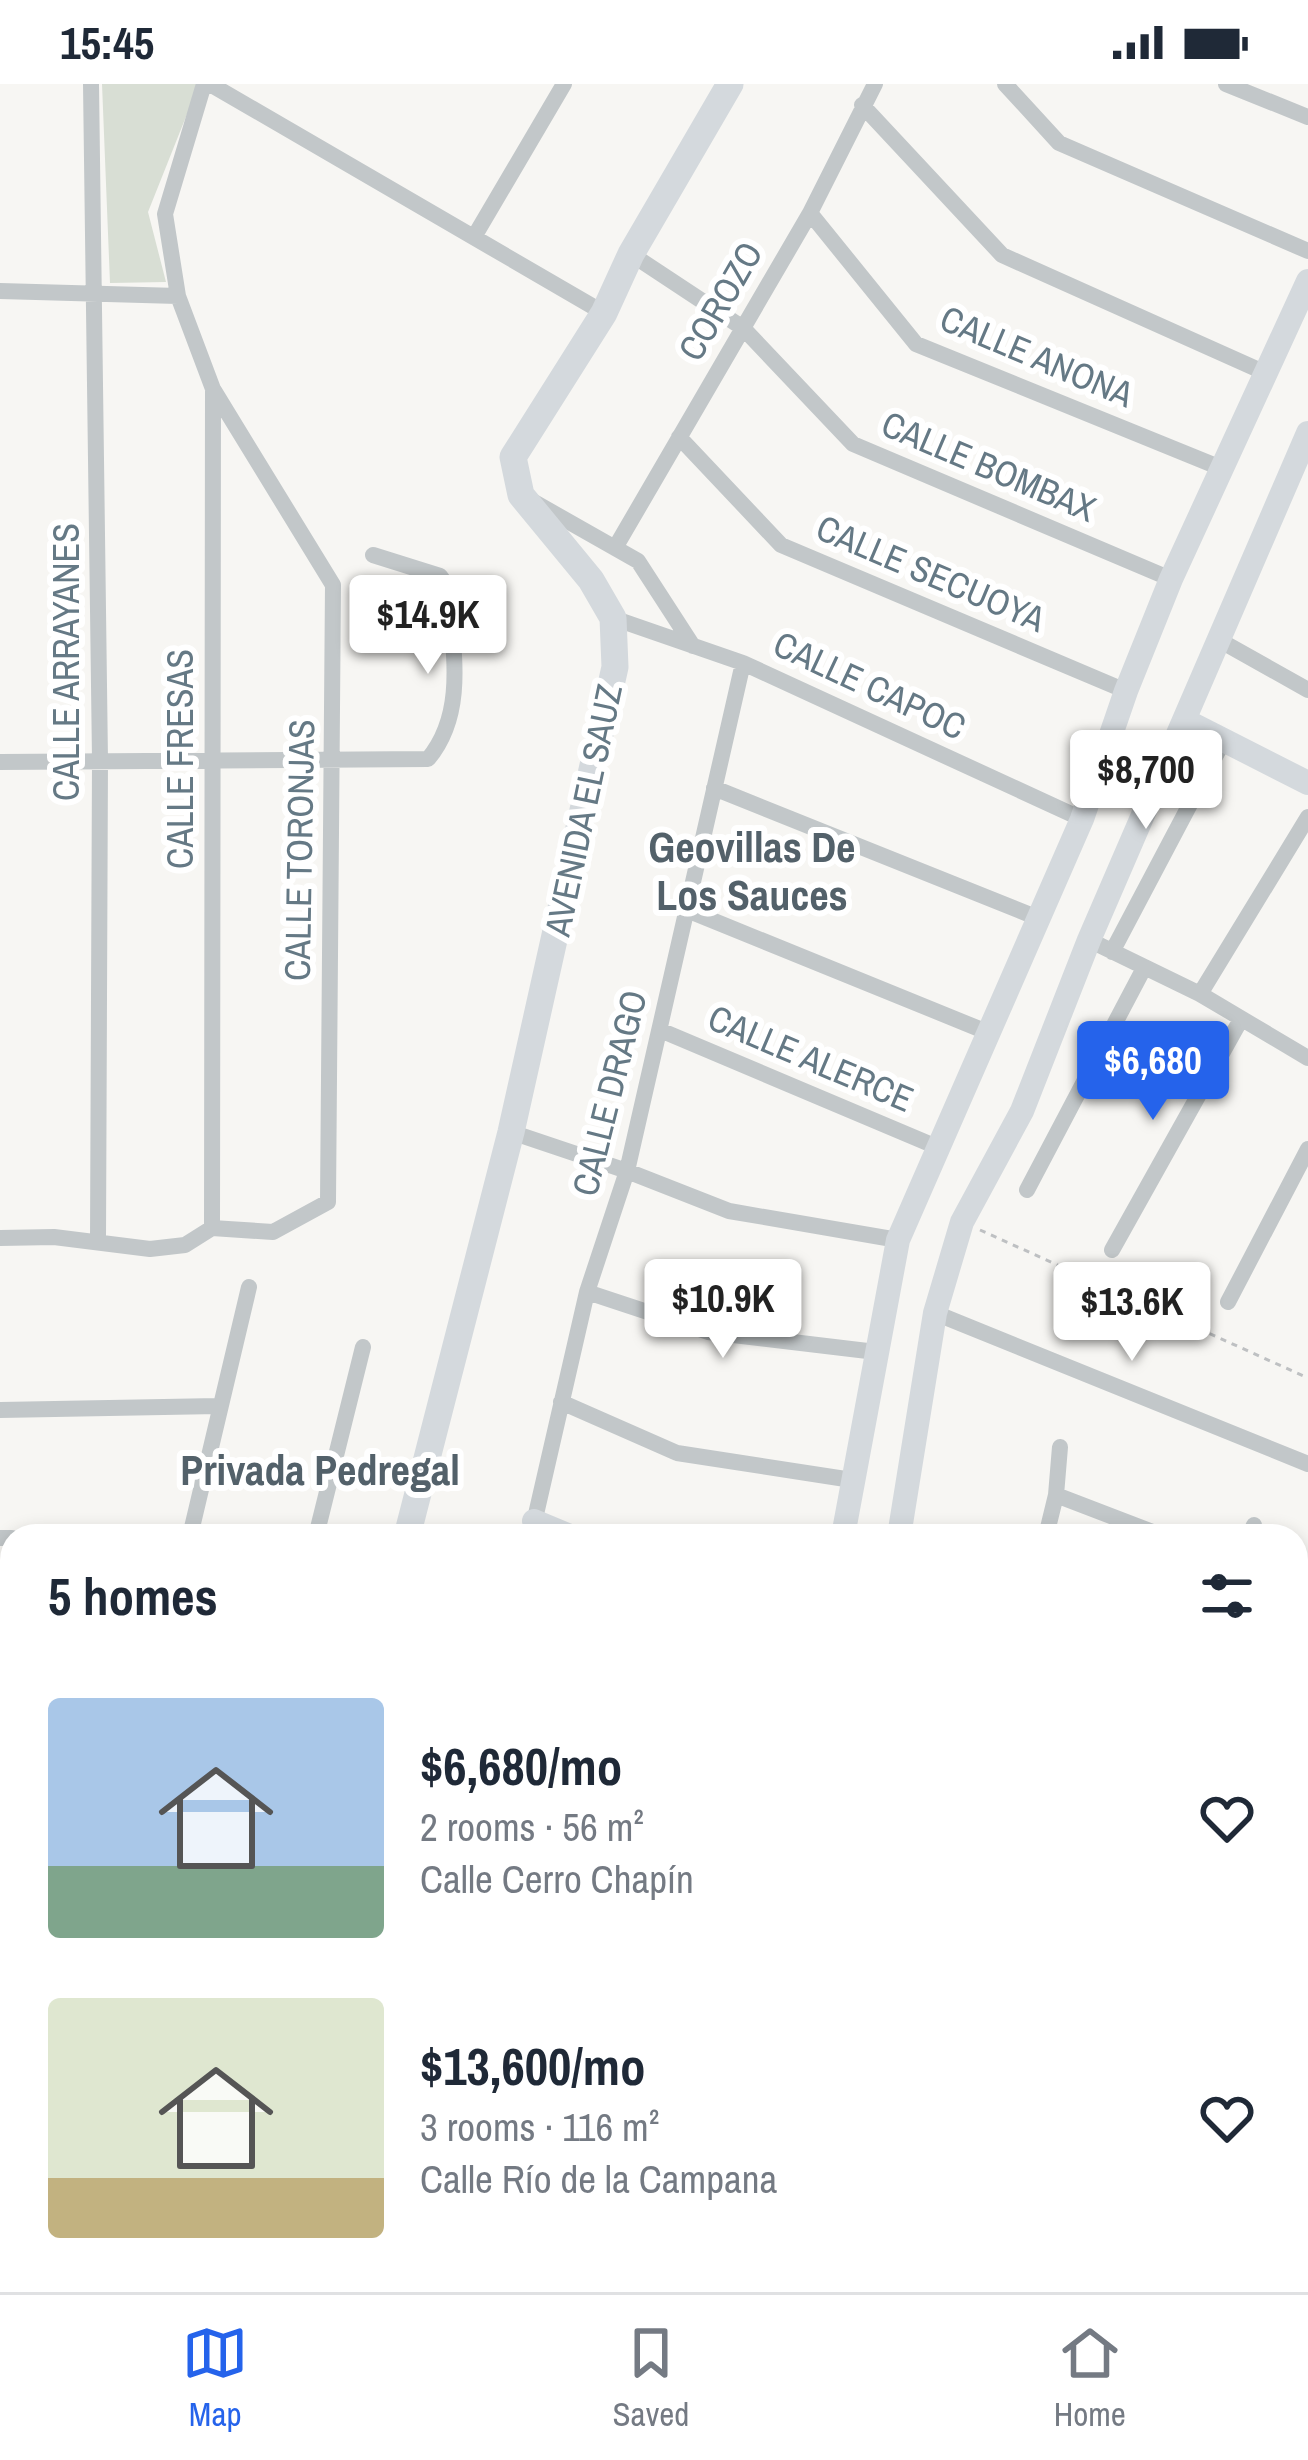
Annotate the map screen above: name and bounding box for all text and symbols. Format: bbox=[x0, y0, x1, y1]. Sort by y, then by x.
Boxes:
text: 15:45 bbox=[60, 12, 154, 73]
street label: COROZO bbox=[667, 233, 773, 369]
street label: CALLE ANONA bbox=[933, 294, 1141, 418]
street label: CALLE BOMBAX bbox=[875, 399, 1104, 533]
street label: CALLE SECUOYA bbox=[809, 503, 1053, 643]
street label: CALLE ARRAYANES bbox=[42, 523, 90, 801]
pin: $14.9K bbox=[330, 575, 526, 677]
text: $14.9K bbox=[376, 588, 480, 640]
street label: CALLE CAPOC bbox=[766, 620, 974, 750]
street label: CALLE FRESAS bbox=[156, 649, 204, 869]
street label: AVENIDA EL SAUZ bbox=[533, 680, 633, 941]
street label: CALLE TORONJAS bbox=[273, 719, 325, 981]
pin: $8,700 bbox=[1048, 730, 1244, 832]
text: $8,700 bbox=[1097, 743, 1195, 795]
district label: Geovillas De Los Sauces bbox=[649, 819, 855, 923]
street label: CALLE DRAGO bbox=[560, 985, 658, 1201]
street label: CALLE ALERCE bbox=[701, 993, 921, 1123]
pin: $6,680 bbox=[1055, 1021, 1251, 1123]
text: $6,680 bbox=[1104, 1034, 1202, 1086]
pin: $10.9K bbox=[625, 1259, 821, 1361]
pin: $13.6K bbox=[1034, 1262, 1230, 1364]
text: $10.9K bbox=[671, 1272, 775, 1324]
text: $13.6K bbox=[1080, 1275, 1184, 1327]
district label: Privada Pedregal bbox=[180, 1442, 460, 1498]
text: 5 homes bbox=[48, 1562, 218, 1631]
icon: filters bbox=[1194, 1563, 1260, 1629]
text: $6,680/mo bbox=[420, 1732, 622, 1801]
icon: home bbox=[144, 1746, 288, 1890]
icon: heart bbox=[1194, 1785, 1260, 1851]
text: 2 rooms · 56 m² bbox=[420, 1801, 644, 1853]
text: Calle Cerro Chapín bbox=[420, 1853, 694, 1905]
text: $13,600/mo bbox=[420, 2032, 646, 2101]
icon: home bbox=[144, 2046, 288, 2190]
icon: heart bbox=[1194, 2085, 1260, 2151]
text: 3 rooms · 116 m² bbox=[420, 2101, 659, 2153]
text: Calle Río de la Campana bbox=[420, 2153, 777, 2205]
tab: Map bbox=[182, 2320, 248, 2436]
tab: Saved bbox=[613, 2320, 689, 2436]
tab: Home bbox=[1054, 2320, 1126, 2436]

